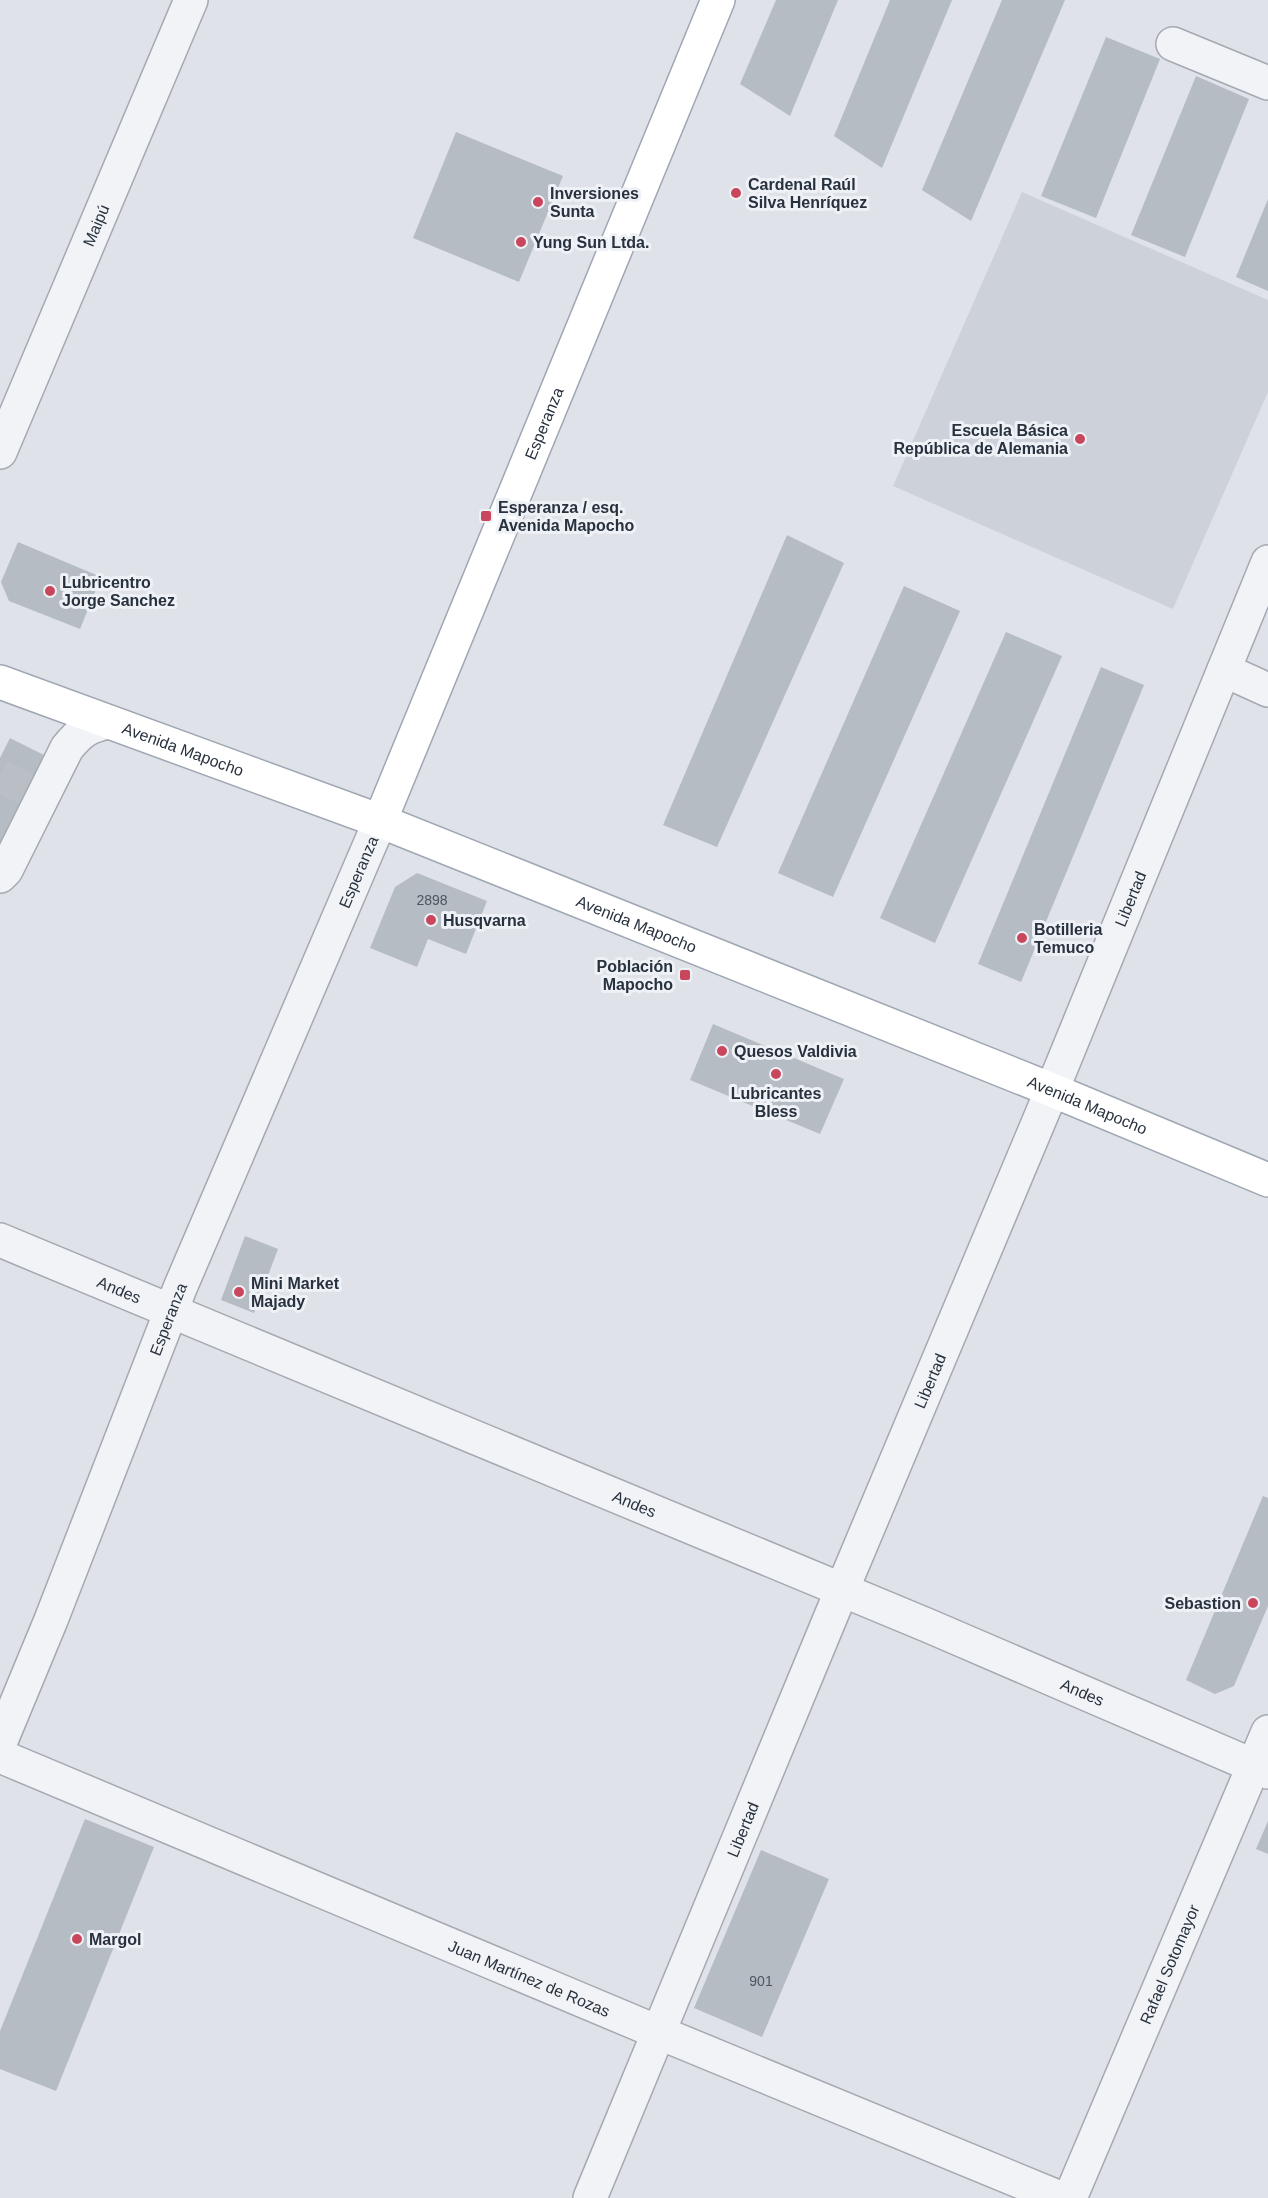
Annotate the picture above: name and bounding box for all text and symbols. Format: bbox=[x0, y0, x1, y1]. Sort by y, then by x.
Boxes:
place label: Cardenal Raúl Silva Henríquez bbox=[748, 176, 867, 211]
place label: Inversiones Sunta bbox=[550, 185, 639, 220]
marker: Cardenal Raúl Silva Henríquez bbox=[729, 186, 743, 200]
marker: Inversiones Sunta bbox=[531, 195, 545, 209]
street label: Maipú bbox=[80, 202, 113, 249]
place label: Yung Sun Ltda. bbox=[533, 234, 649, 251]
marker: Yung Sun Ltda. bbox=[514, 235, 528, 249]
street label: Esperanza bbox=[522, 385, 567, 462]
place label: Escuela Básica República de Alemania bbox=[893, 422, 1068, 457]
marker: Escuela Básica República de Alemania bbox=[1073, 432, 1087, 446]
place label: Esperanza / esq. Avenida Mapocho bbox=[498, 499, 635, 534]
marker: Esperanza / esq. Avenida Mapocho bbox=[479, 509, 493, 523]
place label: Lubricentro Jorge Sanchez bbox=[62, 574, 175, 609]
marker: Lubricentro Jorge Sanchez bbox=[43, 584, 57, 598]
street label: Avenida Mapocho bbox=[120, 720, 246, 779]
street label: Esperanza bbox=[336, 833, 382, 911]
street label: Libertad bbox=[1112, 869, 1149, 929]
house number: 2898 bbox=[416, 892, 448, 908]
street label: Avenida Mapocho bbox=[574, 893, 699, 956]
place label: Husqvarna bbox=[443, 912, 526, 929]
marker: Husqvarna bbox=[424, 913, 438, 927]
place label: Botilleria Temuco bbox=[1034, 921, 1103, 956]
marker: Botilleria Temuco bbox=[1015, 931, 1029, 945]
place label: Población Mapocho bbox=[597, 958, 673, 993]
marker: Población Mapocho bbox=[678, 968, 692, 982]
place label: Quesos Valdivia bbox=[734, 1043, 857, 1060]
marker: Quesos Valdivia bbox=[715, 1044, 729, 1058]
marker: Lubricantes Bless bbox=[769, 1067, 783, 1081]
street label: Avenida Mapocho bbox=[1025, 1073, 1150, 1138]
place label: Lubricantes Bless bbox=[731, 1085, 821, 1120]
street label: Andes bbox=[95, 1273, 143, 1307]
place label: Mini Market Majady bbox=[251, 1275, 340, 1310]
street label: Esperanza bbox=[147, 1280, 190, 1358]
marker: Mini Market Majady bbox=[232, 1285, 246, 1299]
street label: Libertad bbox=[911, 1351, 949, 1411]
street label: Andes bbox=[610, 1488, 658, 1521]
place label: Sebastion bbox=[1165, 1595, 1241, 1612]
marker: Sebastion bbox=[1246, 1596, 1260, 1610]
street label: Andes bbox=[1058, 1676, 1106, 1709]
street label: Libertad bbox=[724, 1800, 762, 1860]
street label: Rafael Sotomayor bbox=[1137, 1902, 1203, 2027]
place label: Margol bbox=[89, 1931, 141, 1948]
marker: Margol bbox=[70, 1932, 84, 1946]
street label: Juan Martínez de Rozas bbox=[446, 1937, 612, 2020]
house number: 901 bbox=[749, 1973, 773, 1989]

